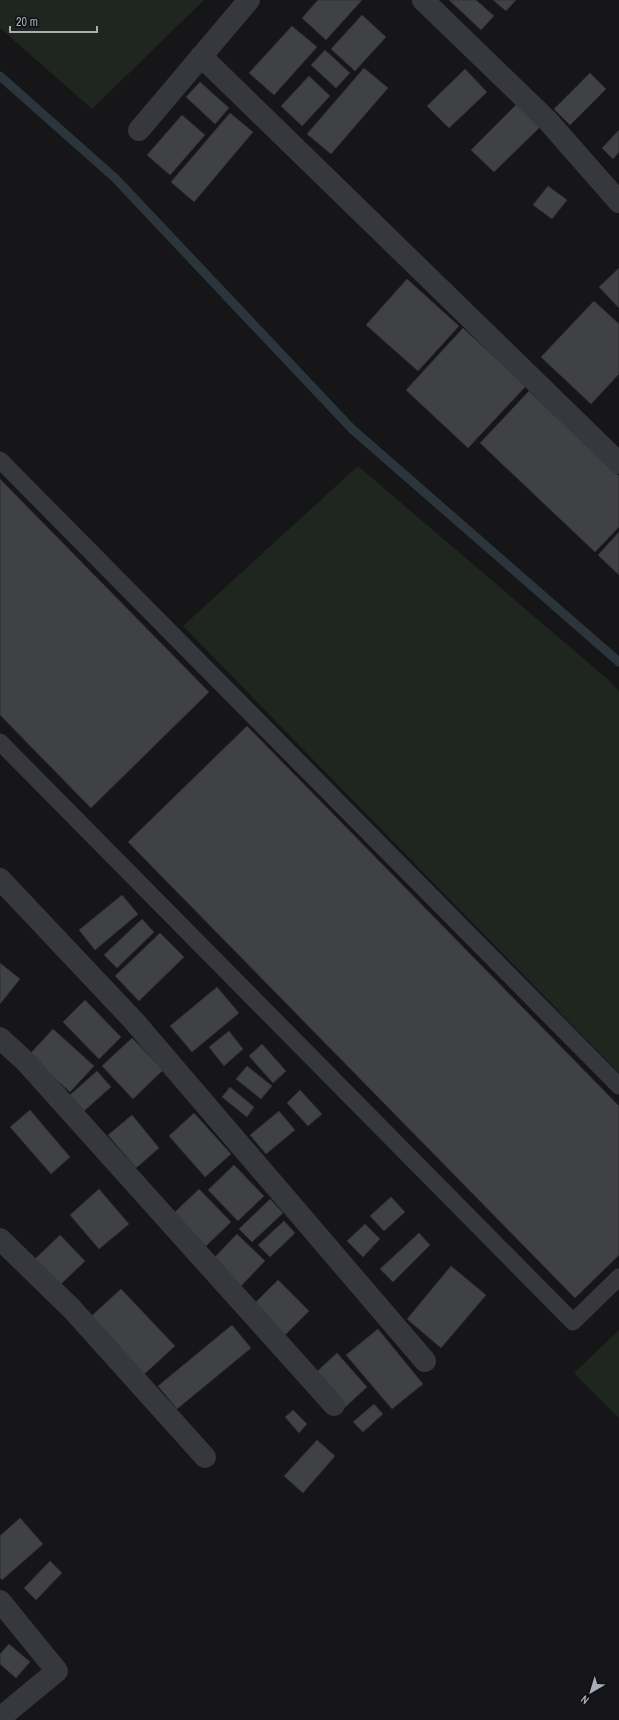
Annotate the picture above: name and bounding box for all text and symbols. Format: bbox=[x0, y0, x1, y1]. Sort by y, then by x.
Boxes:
scale bar bbox=[10, 8, 97, 34]
text: 20 m bbox=[16, 14, 38, 30]
north arrow bbox=[571, 1672, 611, 1712]
text: N bbox=[578, 1692, 592, 1707]

